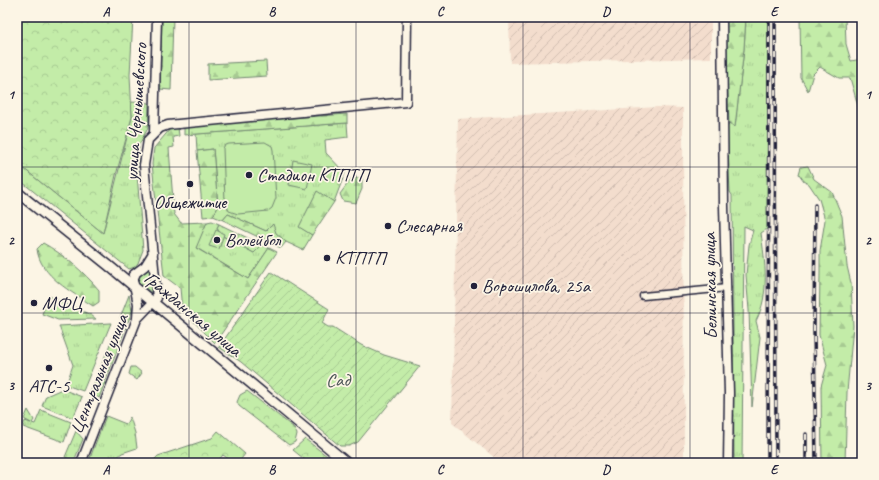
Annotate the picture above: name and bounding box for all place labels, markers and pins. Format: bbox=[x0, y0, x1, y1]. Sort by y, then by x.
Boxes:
place label: Стадион КТПТП bbox=[257, 163, 372, 187]
marker: Стадион КТПТП bbox=[244, 170, 254, 180]
marker: Общежитие bbox=[185, 179, 195, 189]
place label: Общежитие bbox=[154, 190, 228, 214]
place label: Слесарная bbox=[396, 214, 463, 238]
marker: Слесарная bbox=[383, 221, 393, 231]
place label: Волейбол bbox=[225, 228, 281, 252]
marker: Волейбол bbox=[212, 235, 222, 245]
place label: КТПТП bbox=[335, 246, 388, 270]
marker: КТПТП bbox=[322, 253, 332, 263]
place label: Ворошилова, 25а bbox=[482, 274, 592, 298]
marker: Ворошилова, 25а bbox=[469, 281, 479, 291]
place label: МФЦ bbox=[42, 291, 85, 315]
marker: МФЦ bbox=[29, 298, 39, 308]
marker: АТС-5 bbox=[44, 363, 54, 373]
place label: АТС-5 bbox=[28, 374, 71, 398]

